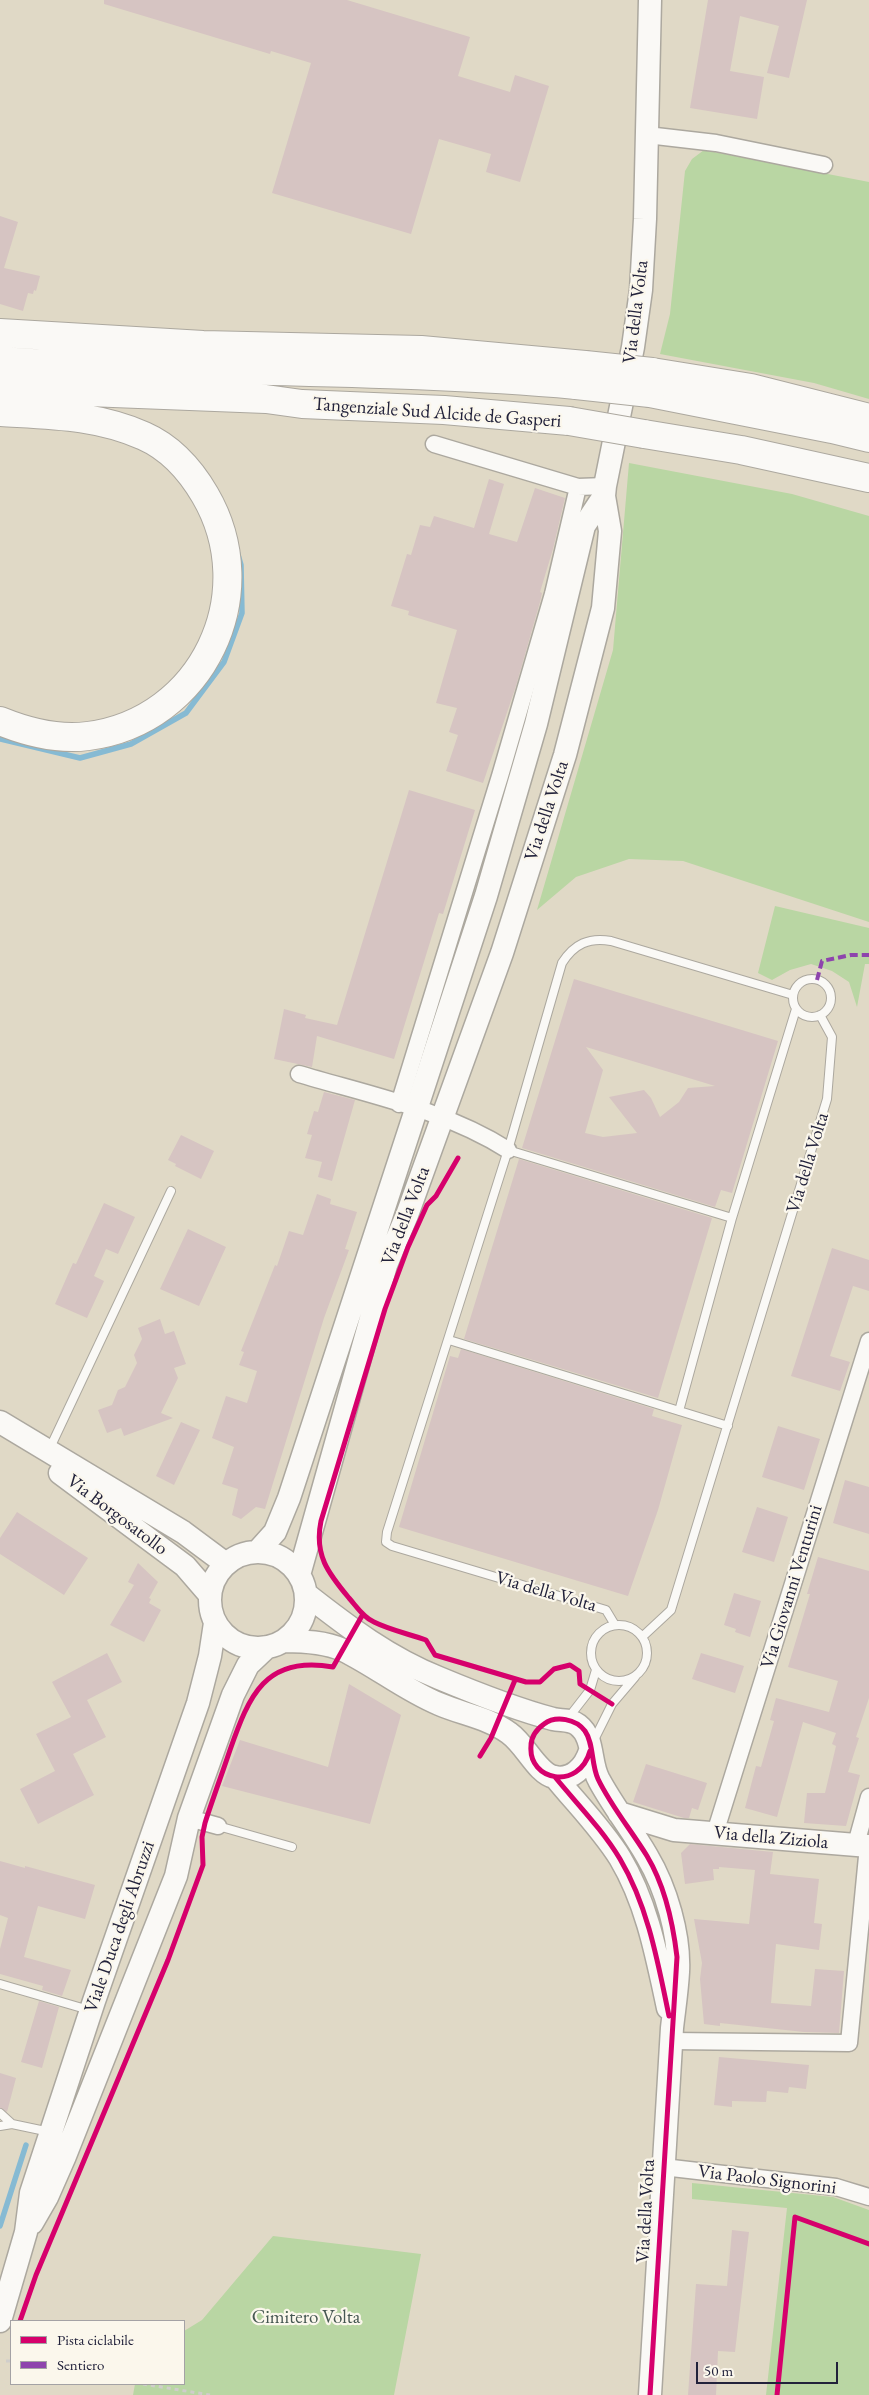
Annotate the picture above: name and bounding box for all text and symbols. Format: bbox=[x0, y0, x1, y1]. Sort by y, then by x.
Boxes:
street label: Via della Volta bbox=[618, 259, 654, 365]
street label: Tangenziale Sud Alcide de Gasperi bbox=[312, 393, 562, 433]
street label: Via della Volta bbox=[520, 758, 574, 864]
street label: Via della Volta bbox=[782, 1110, 834, 1216]
street label: Via della Volta bbox=[377, 1163, 435, 1269]
street label: Via Borgosatollo bbox=[62, 1470, 172, 1560]
street label: Via Giovanni Venturini bbox=[756, 1502, 828, 1672]
street label: Via della Volta bbox=[493, 1567, 599, 1617]
street label: Via della Ziziola bbox=[713, 1822, 829, 1854]
street label: Viale Duca degli Abruzzi bbox=[80, 1838, 160, 2016]
street label: Via della Volta bbox=[632, 2158, 660, 2264]
street label: Via Paolo Signorini bbox=[696, 2160, 838, 2200]
park label: Cimitero Volta bbox=[252, 2307, 360, 2329]
legend bbox=[10, 2320, 185, 2385]
text: Pista ciclabile bbox=[57, 2330, 134, 2349]
scale bar bbox=[699, 2352, 842, 2384]
text: Sentiero bbox=[57, 2355, 104, 2374]
text: 50 m bbox=[704, 2361, 733, 2380]

